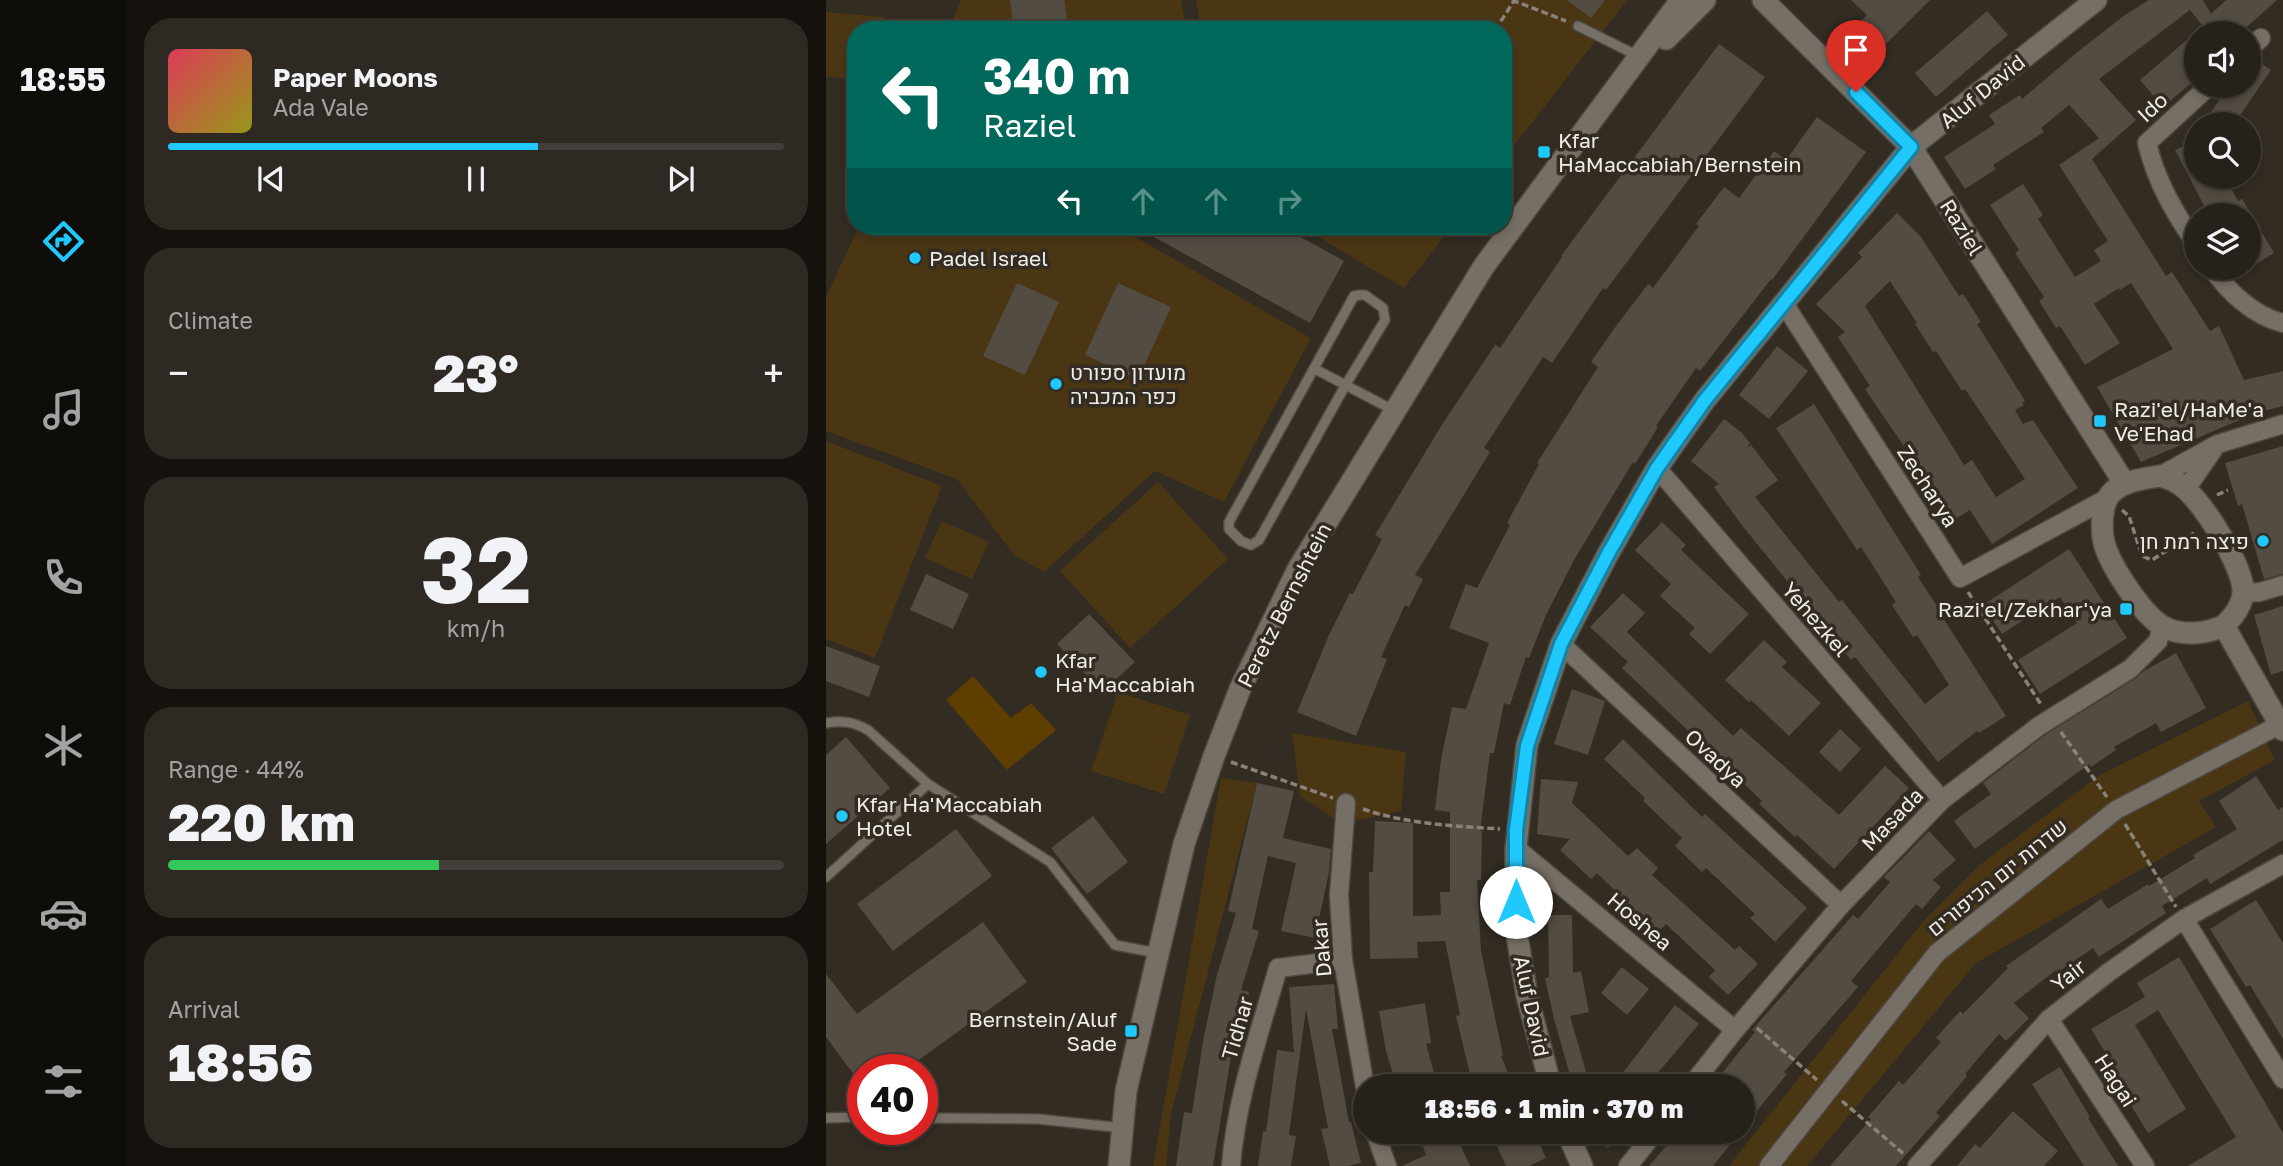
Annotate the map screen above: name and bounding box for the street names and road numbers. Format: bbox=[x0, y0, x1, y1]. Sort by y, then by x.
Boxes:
street label: Aluf David bbox=[1934, 49, 2030, 133]
street label: Ido bbox=[2131, 87, 2173, 127]
street label: Raziel bbox=[1935, 194, 1989, 260]
street label: Zecharya bbox=[1892, 440, 1964, 532]
street label: Peretz Bernshtein bbox=[1231, 518, 1337, 692]
street label: Yehezkel bbox=[1777, 576, 1855, 662]
street label: Ovadya bbox=[1680, 723, 1752, 793]
street label: Masada bbox=[1856, 782, 1928, 856]
street label: שדרות יום הכיפורים bbox=[1922, 812, 2072, 942]
street label: Hoshea bbox=[1602, 886, 1678, 956]
street label: Dakar bbox=[1306, 918, 1336, 978]
street label: Aluf David bbox=[1509, 953, 1555, 1059]
street label: Yair bbox=[2045, 953, 2091, 997]
street label: Tidhar bbox=[1216, 993, 1258, 1063]
street label: Hagai bbox=[2089, 1048, 2143, 1112]

